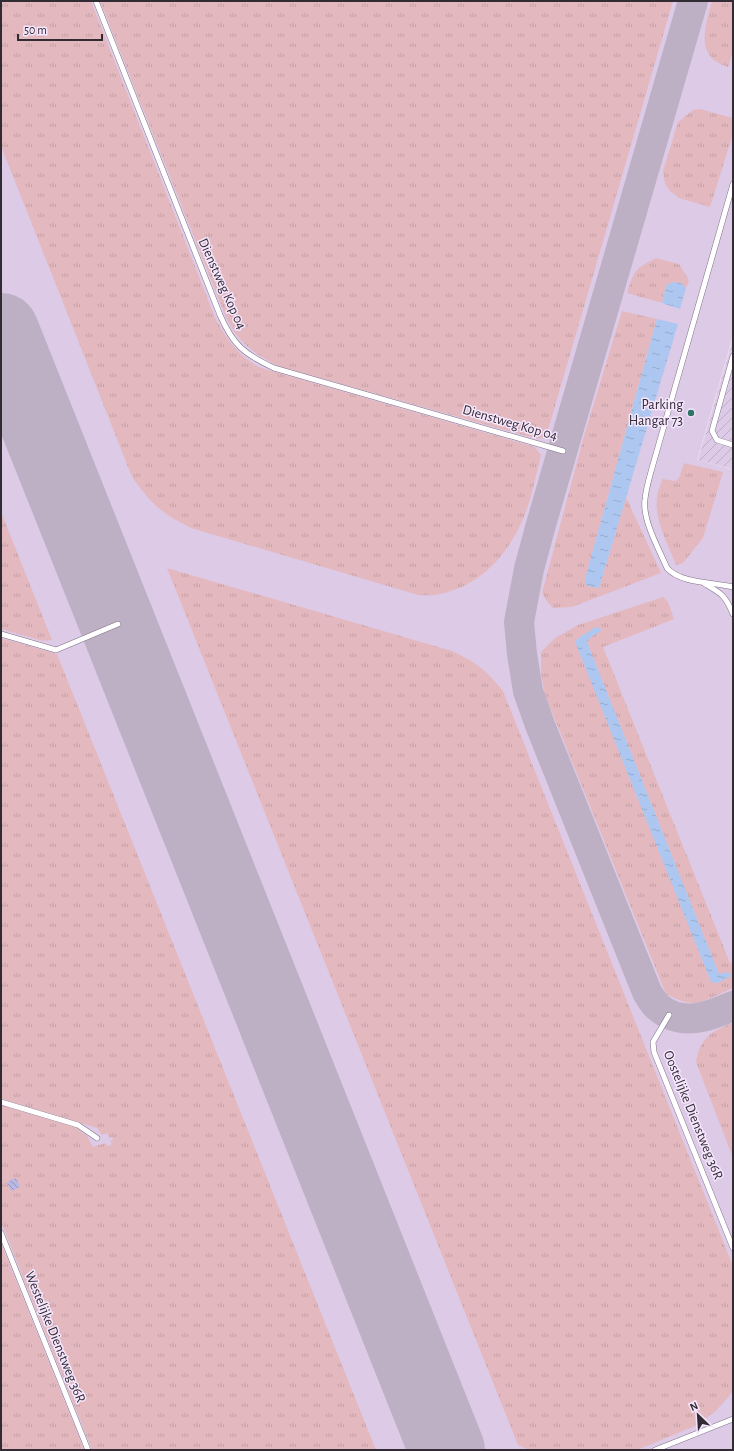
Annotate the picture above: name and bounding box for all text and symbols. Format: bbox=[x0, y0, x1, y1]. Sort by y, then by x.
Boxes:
scale bar bbox=[18, 16, 102, 42]
text: 50 m bbox=[24, 24, 47, 36]
street label: Dienstweg Kop 04 bbox=[196, 236, 248, 332]
place label: Parking Hangar 73 bbox=[629, 398, 683, 428]
street label: Dienstweg Kop 04 bbox=[461, 403, 559, 443]
marker: Parking Hangar 73 bbox=[686, 408, 696, 418]
street label: Oostelijke Dienstweg 36R bbox=[661, 1049, 725, 1182]
street label: Westelijke Dienstweg 36R bbox=[22, 1269, 88, 1405]
north arrow bbox=[678, 1395, 718, 1435]
text: N bbox=[688, 1400, 700, 1413]

